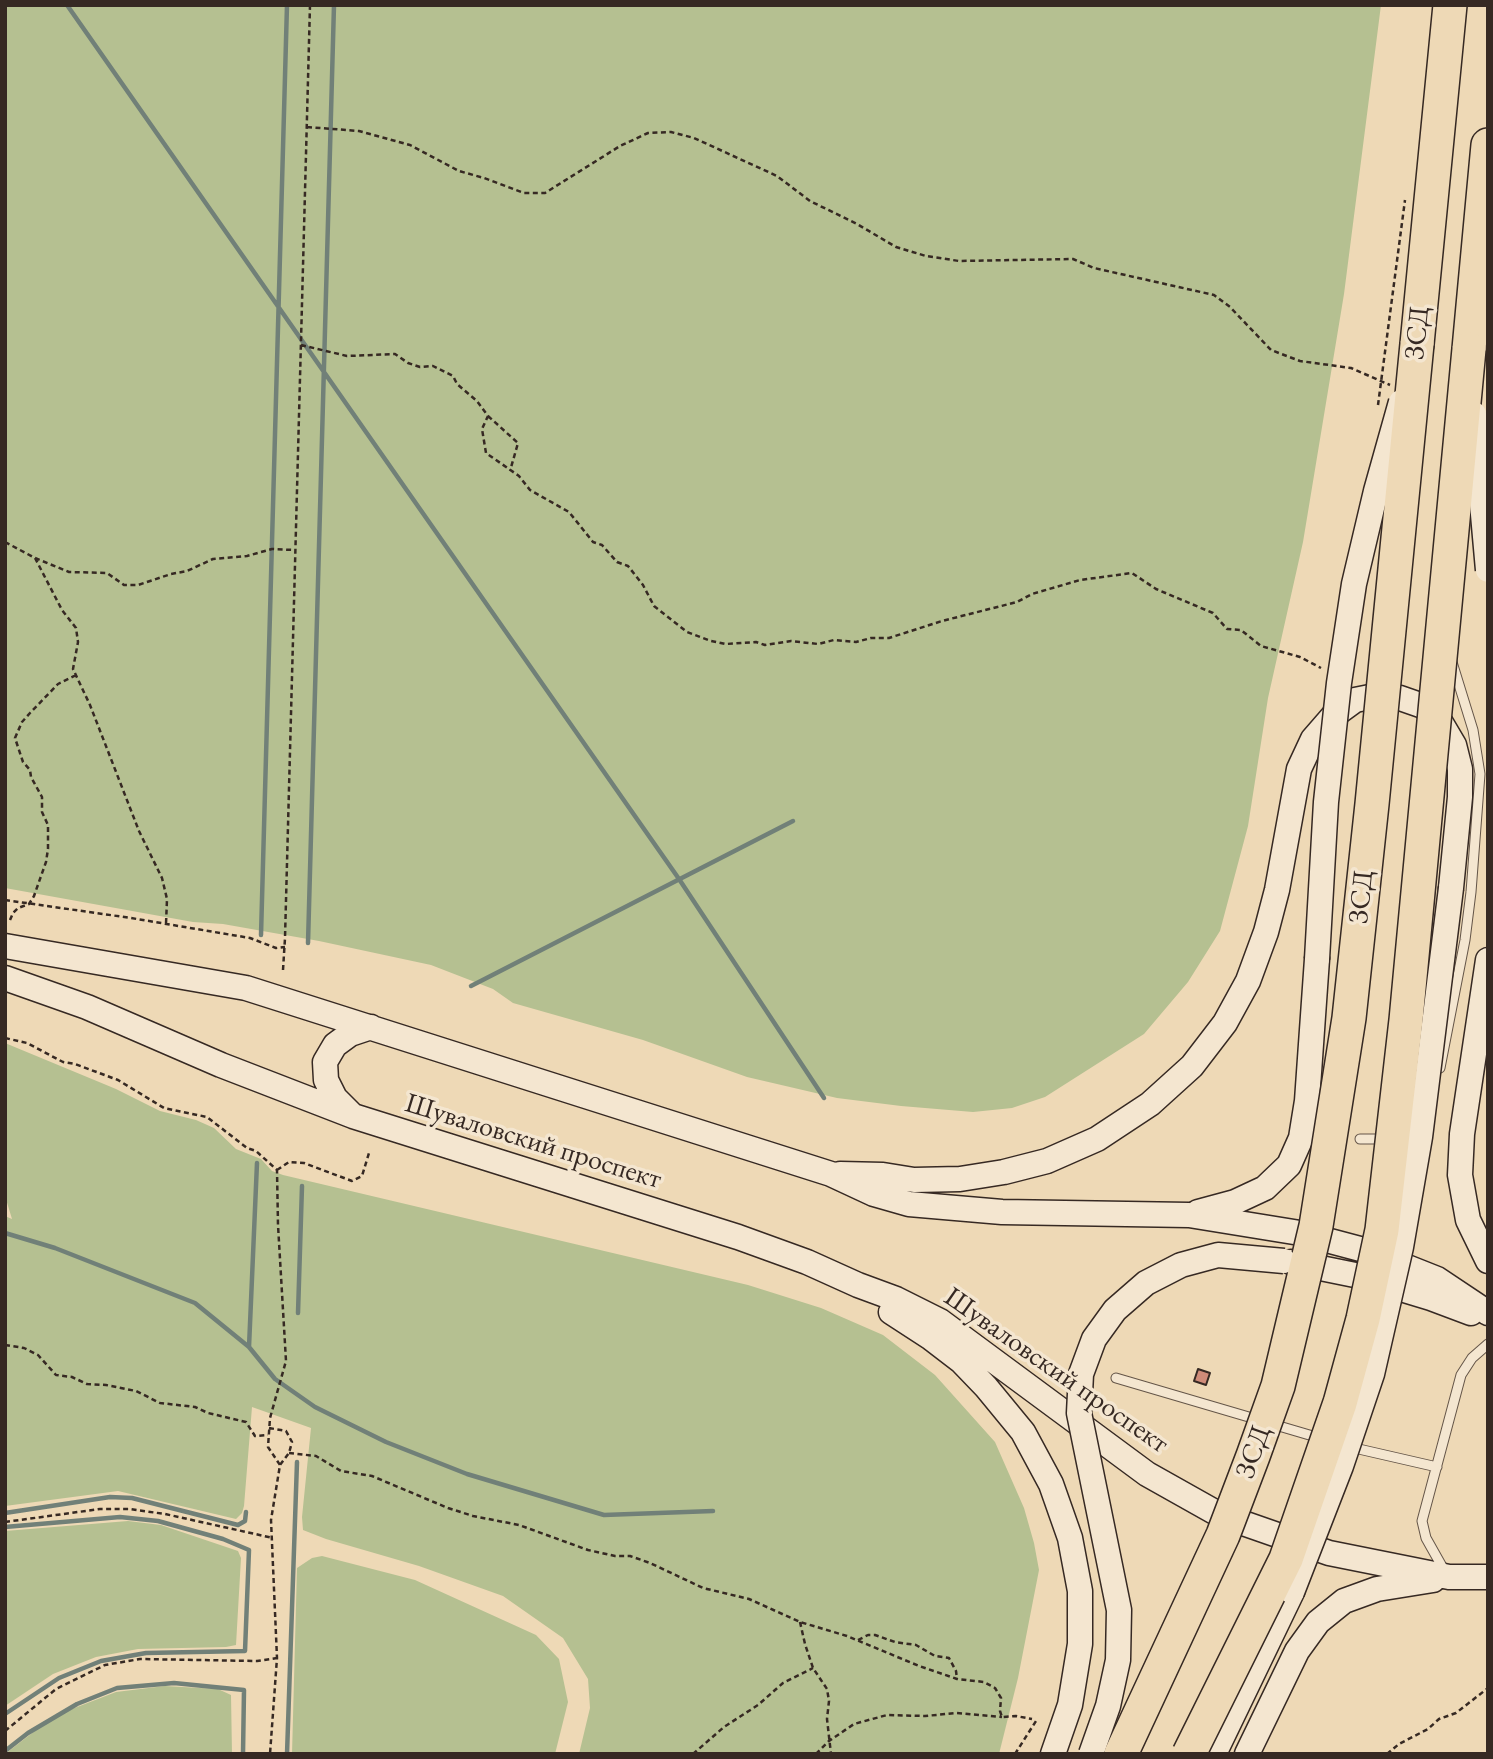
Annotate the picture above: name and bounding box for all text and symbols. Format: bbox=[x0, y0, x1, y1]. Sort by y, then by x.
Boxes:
street label: ЗСД bbox=[1398, 304, 1438, 362]
street label: ЗСД bbox=[1342, 868, 1382, 926]
street label: Шуваловский проспект bbox=[401, 1087, 665, 1197]
street label: Шуваловский проспект bbox=[937, 1281, 1175, 1461]
street label: ЗСД bbox=[1229, 1421, 1279, 1483]

